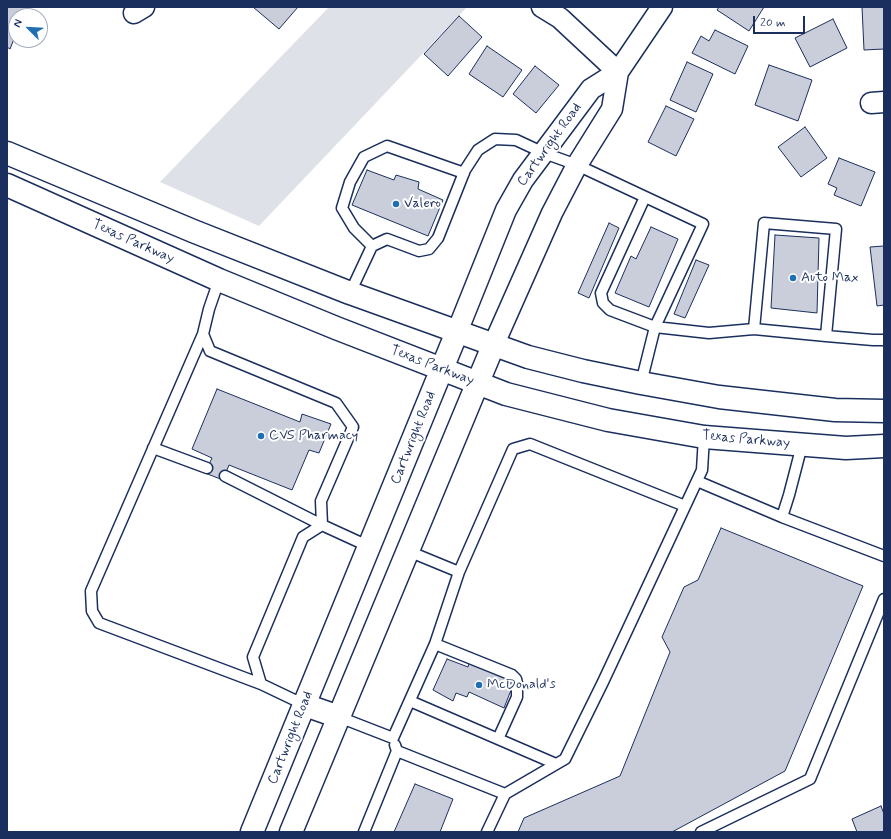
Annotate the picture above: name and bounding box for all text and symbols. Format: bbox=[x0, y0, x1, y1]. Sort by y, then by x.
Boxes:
north arrow bbox=[8, 8, 48, 48]
scale bar bbox=[755, 8, 807, 34]
text: 20 m bbox=[760, 15, 786, 31]
text: N bbox=[10, 17, 26, 30]
street label: Cartwright Road bbox=[514, 100, 586, 190]
place label: Valero bbox=[404, 196, 441, 212]
marker: Valero bbox=[391, 199, 401, 209]
street label: Texas Parkway bbox=[89, 216, 177, 268]
place label: Auto Max bbox=[801, 270, 858, 286]
marker: Auto Max bbox=[788, 273, 798, 283]
street label: Texas Parkway bbox=[388, 342, 476, 390]
street label: Cartwright Road bbox=[388, 389, 440, 487]
place label: CVS Pharmacy bbox=[269, 428, 358, 444]
street label: Texas Parkway bbox=[701, 428, 791, 452]
marker: CVS Pharmacy bbox=[256, 431, 266, 441]
place label: McDonald's bbox=[487, 677, 556, 693]
marker: McDonald's bbox=[474, 680, 484, 690]
street label: Cartwright Road bbox=[265, 689, 317, 787]

